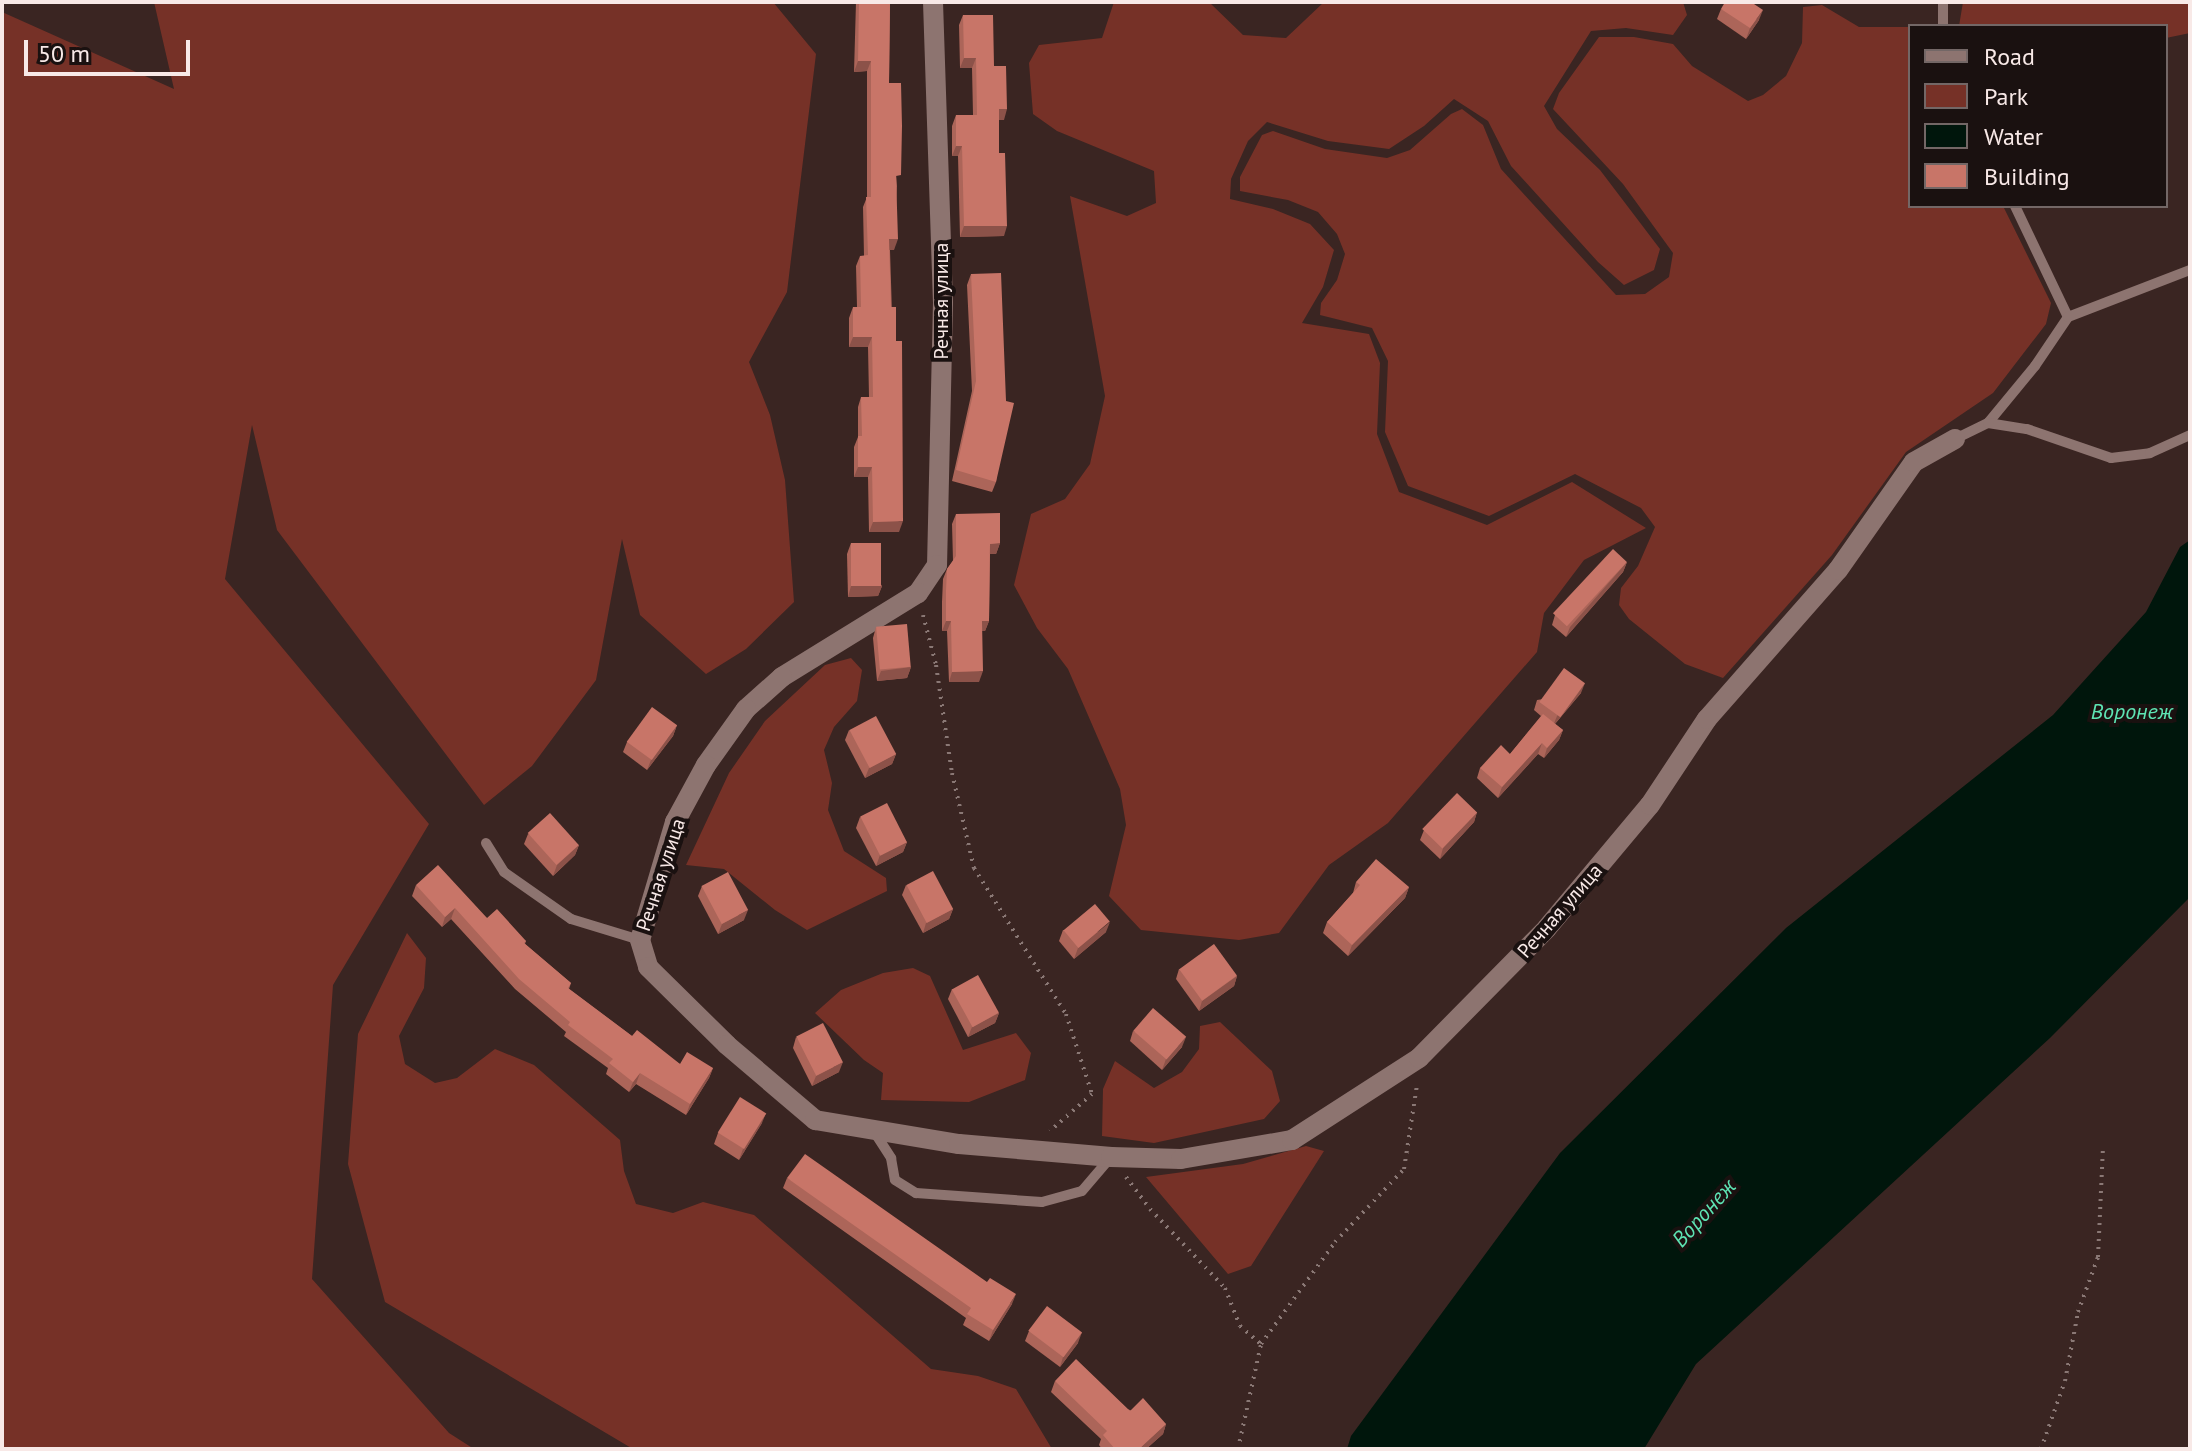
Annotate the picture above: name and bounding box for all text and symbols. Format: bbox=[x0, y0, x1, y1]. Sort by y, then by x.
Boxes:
scale bar bbox=[28, 24, 194, 74]
legend bbox=[1908, 24, 2168, 208]
text: 50 m bbox=[38, 38, 90, 69]
text: Road bbox=[1984, 41, 2035, 72]
text: Park bbox=[1984, 81, 2028, 112]
text: Water bbox=[1984, 121, 2043, 152]
text: Building bbox=[1984, 161, 2070, 192]
street label: Речная улица bbox=[929, 243, 953, 359]
water label: Воронеж bbox=[2091, 699, 2173, 725]
street label: Речная улица bbox=[632, 816, 690, 934]
street label: Речная улица bbox=[1513, 859, 1607, 963]
water label: Воронеж bbox=[1667, 1174, 1741, 1252]

